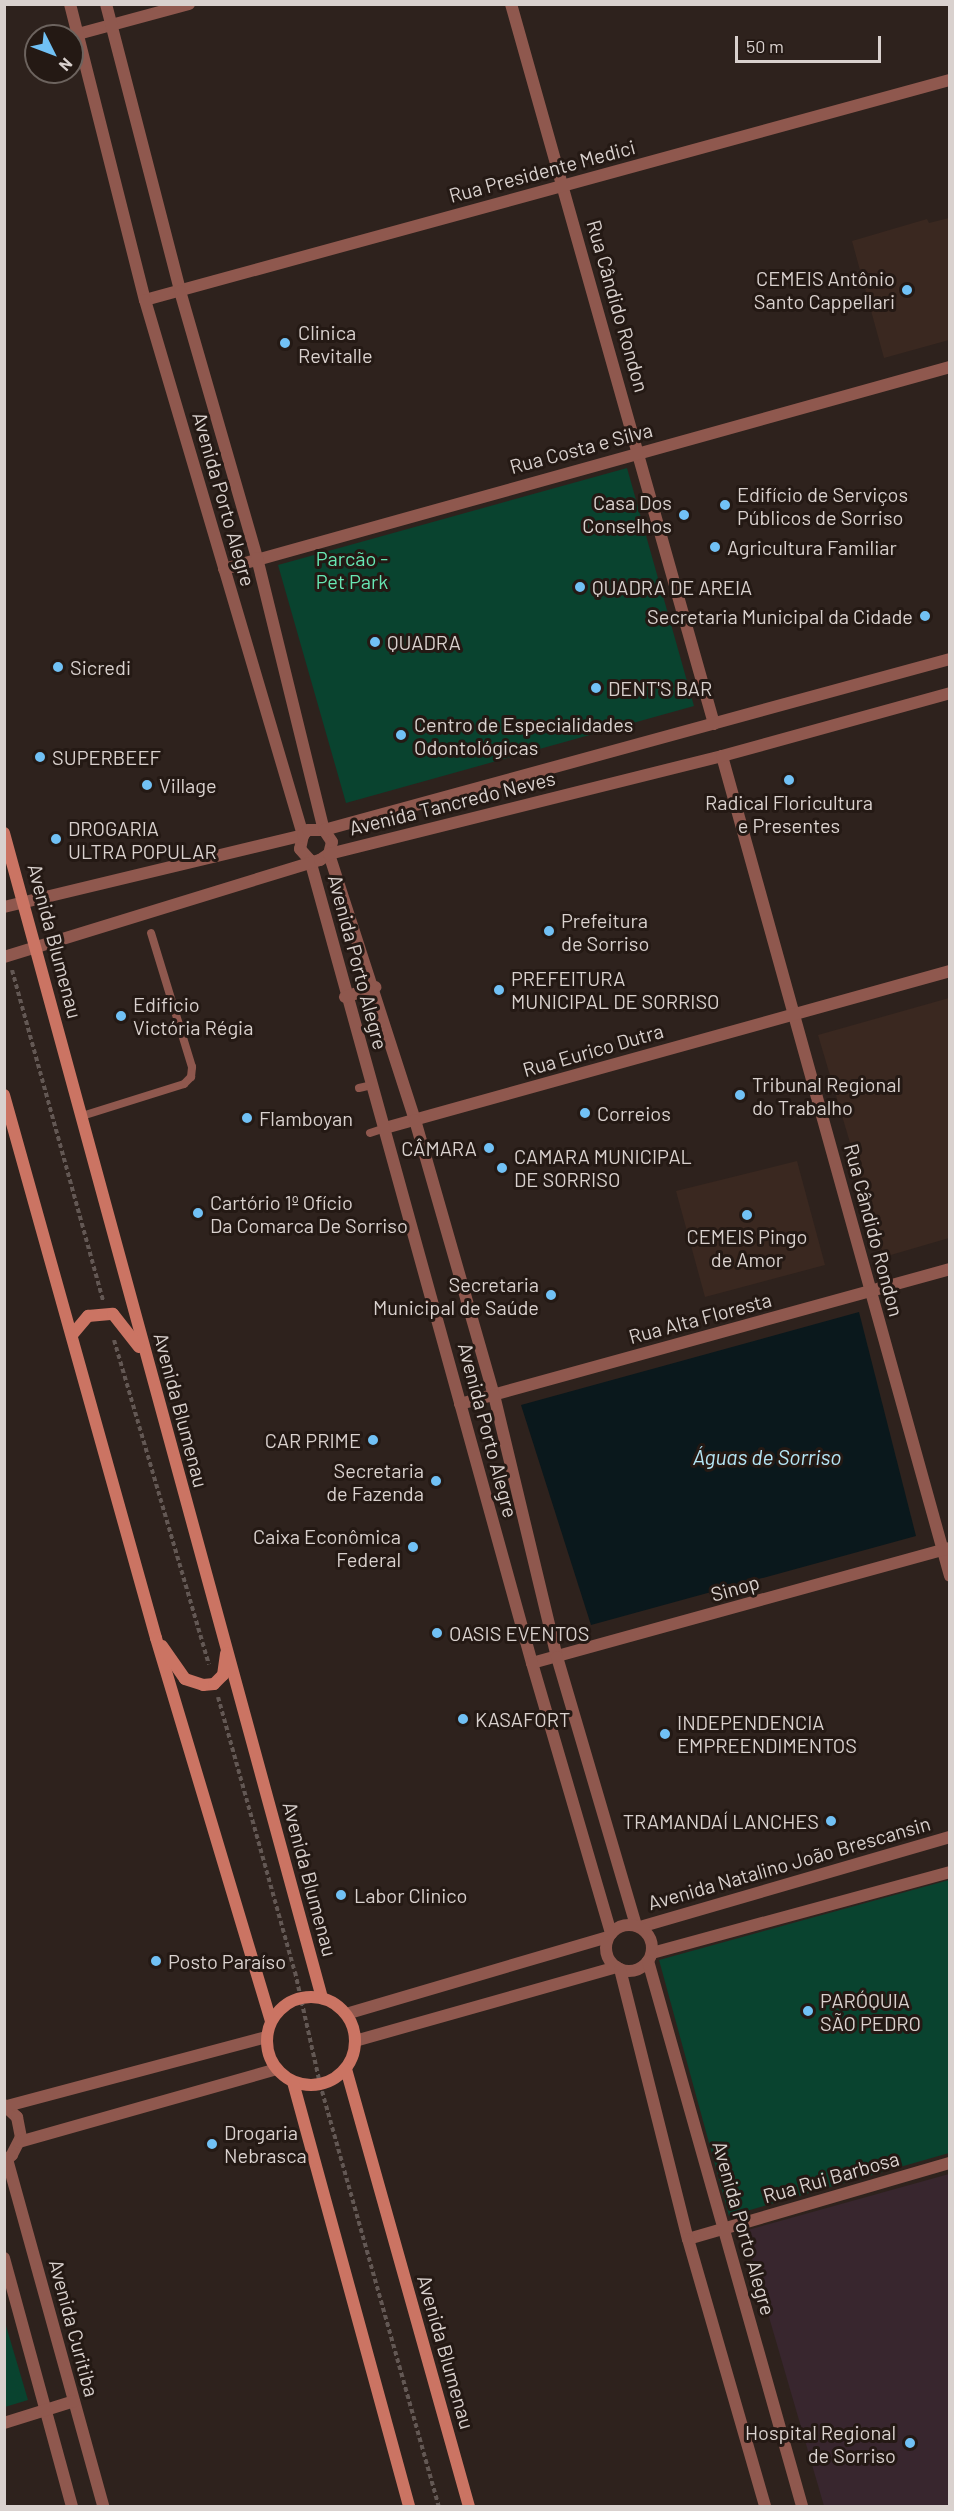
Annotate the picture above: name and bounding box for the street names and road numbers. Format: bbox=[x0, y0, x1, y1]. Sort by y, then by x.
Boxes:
street label: Rua Presidente Medici bbox=[446, 135, 638, 207]
street label: Rua Cândido Rondon bbox=[582, 217, 654, 395]
street label: Avenida Porto Alegre bbox=[188, 409, 260, 589]
street label: Rua Costa e Silva bbox=[507, 417, 655, 479]
street label: Avenida Tancredo Neves bbox=[346, 766, 558, 840]
street label: Avenida Blumenau bbox=[23, 861, 87, 1021]
street label: Avenida Porto Alegre bbox=[323, 872, 393, 1052]
street label: Rua Eurico Dutra bbox=[520, 1018, 666, 1082]
street label: Rua Cândido Rondon bbox=[839, 1141, 909, 1319]
street label: Rua Alta Floresta bbox=[626, 1287, 774, 1349]
street label: Avenida Blumenau bbox=[149, 1330, 213, 1490]
street label: Avenida Porto Alegre bbox=[453, 1340, 523, 1520]
street label: Sinop bbox=[708, 1570, 762, 1606]
street label: Avenida Blumenau bbox=[278, 1799, 342, 1959]
street label: Avenida Natalino João Brescansin bbox=[645, 1811, 933, 1915]
street label: Avenida Porto Alegre bbox=[708, 2138, 780, 2318]
street label: Rua Rui Barbosa bbox=[760, 2146, 902, 2208]
street label: Avenida Curitiba bbox=[44, 2257, 104, 2399]
street label: Avenida Blumenau bbox=[413, 2272, 479, 2432]

